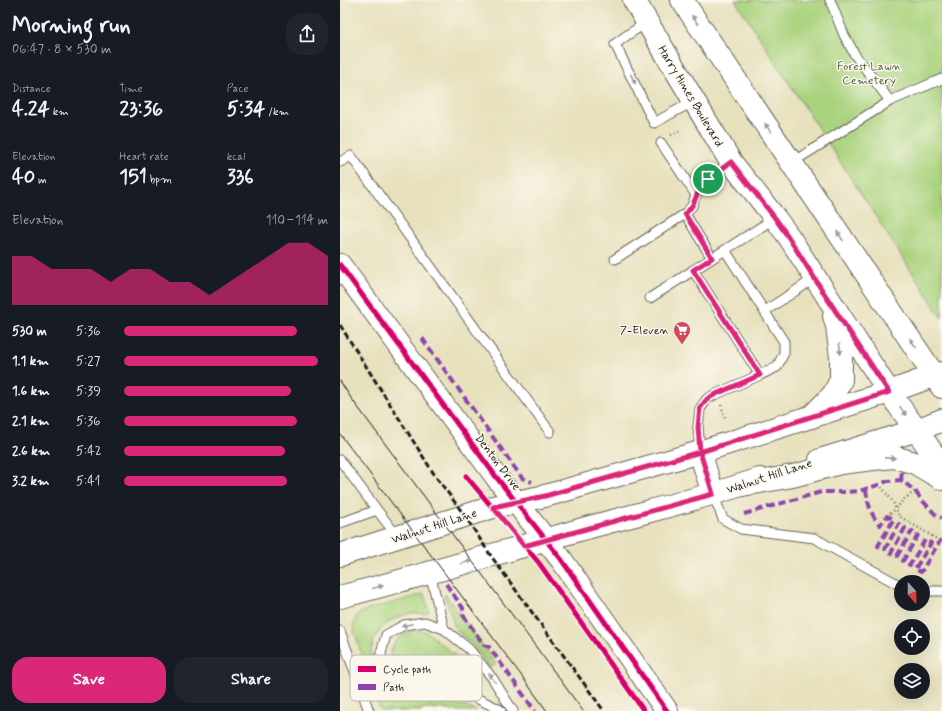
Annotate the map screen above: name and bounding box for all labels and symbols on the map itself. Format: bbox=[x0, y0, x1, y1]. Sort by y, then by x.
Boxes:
one-way arrow bbox=[692, 14, 699, 26]
street label: Harry Hines Boulevard bbox=[654, 43, 727, 150]
park label: Forest Lawn Cemetery bbox=[837, 59, 902, 89]
one-way arrow bbox=[630, 73, 636, 85]
one-way arrow bbox=[764, 122, 771, 134]
pin bbox=[691, 162, 725, 196]
one-way arrow bbox=[836, 231, 844, 241]
supermarket icon: 7-Eleven bbox=[672, 320, 692, 345]
place label: 7-Eleven bbox=[620, 323, 670, 339]
one-way arrow bbox=[909, 338, 917, 349]
one-way arrow bbox=[837, 343, 843, 355]
one-way arrow bbox=[899, 406, 907, 416]
street label: Denton Drive bbox=[471, 431, 524, 494]
one-way arrow bbox=[884, 455, 897, 461]
street label: Walnut Hill Lane bbox=[724, 456, 814, 498]
street label: Walnut Hill Lane bbox=[389, 506, 479, 548]
one-way arrow bbox=[461, 559, 473, 565]
north arrow bbox=[894, 575, 930, 611]
one-way arrow bbox=[372, 584, 384, 590]
one-way arrow bbox=[400, 622, 412, 628]
legend bbox=[350, 655, 482, 701]
text: Cycle path bbox=[383, 663, 431, 677]
one-way arrow bbox=[488, 673, 496, 684]
text: Path bbox=[383, 681, 404, 695]

